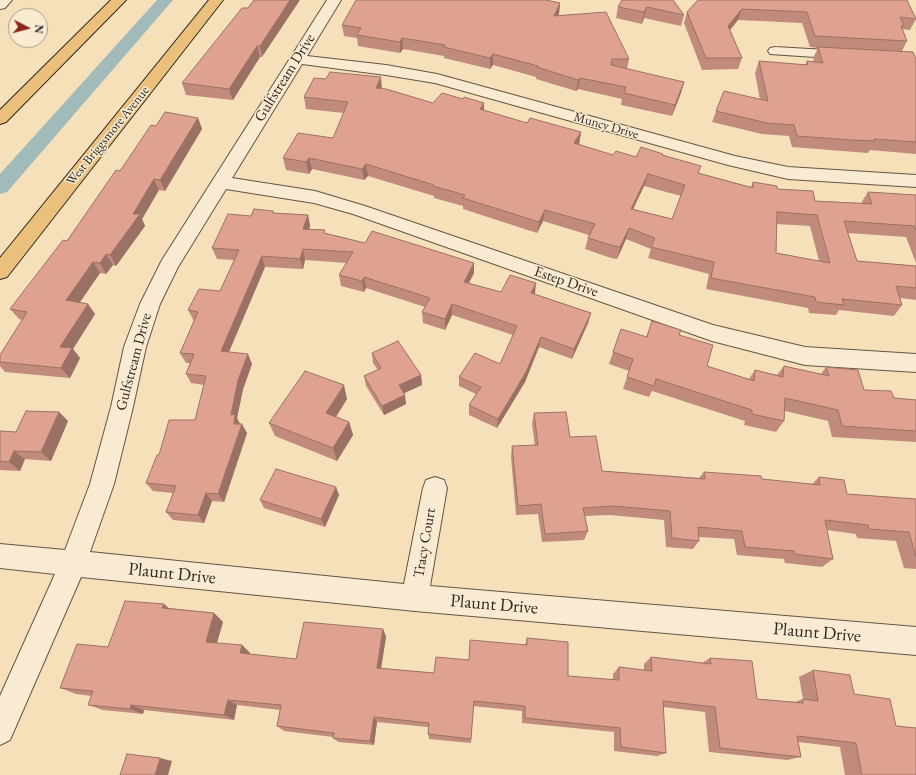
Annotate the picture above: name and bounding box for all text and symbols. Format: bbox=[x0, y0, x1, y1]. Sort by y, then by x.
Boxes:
north arrow bbox=[8, 8, 48, 48]
text: N bbox=[32, 24, 46, 34]
street label: Gulfstream Drive bbox=[251, 31, 319, 125]
street label: West Briggsmore Avenue bbox=[63, 83, 153, 189]
street label: Muncy Drive bbox=[572, 109, 640, 143]
street label: Estep Drive bbox=[532, 263, 600, 301]
street label: Gulfstream Drive bbox=[112, 311, 156, 413]
street label: Tracy Court bbox=[410, 507, 440, 579]
street label: Plaunt Drive bbox=[127, 559, 217, 589]
street label: Plaunt Drive bbox=[449, 590, 539, 620]
street label: Plaunt Drive bbox=[772, 618, 862, 648]

